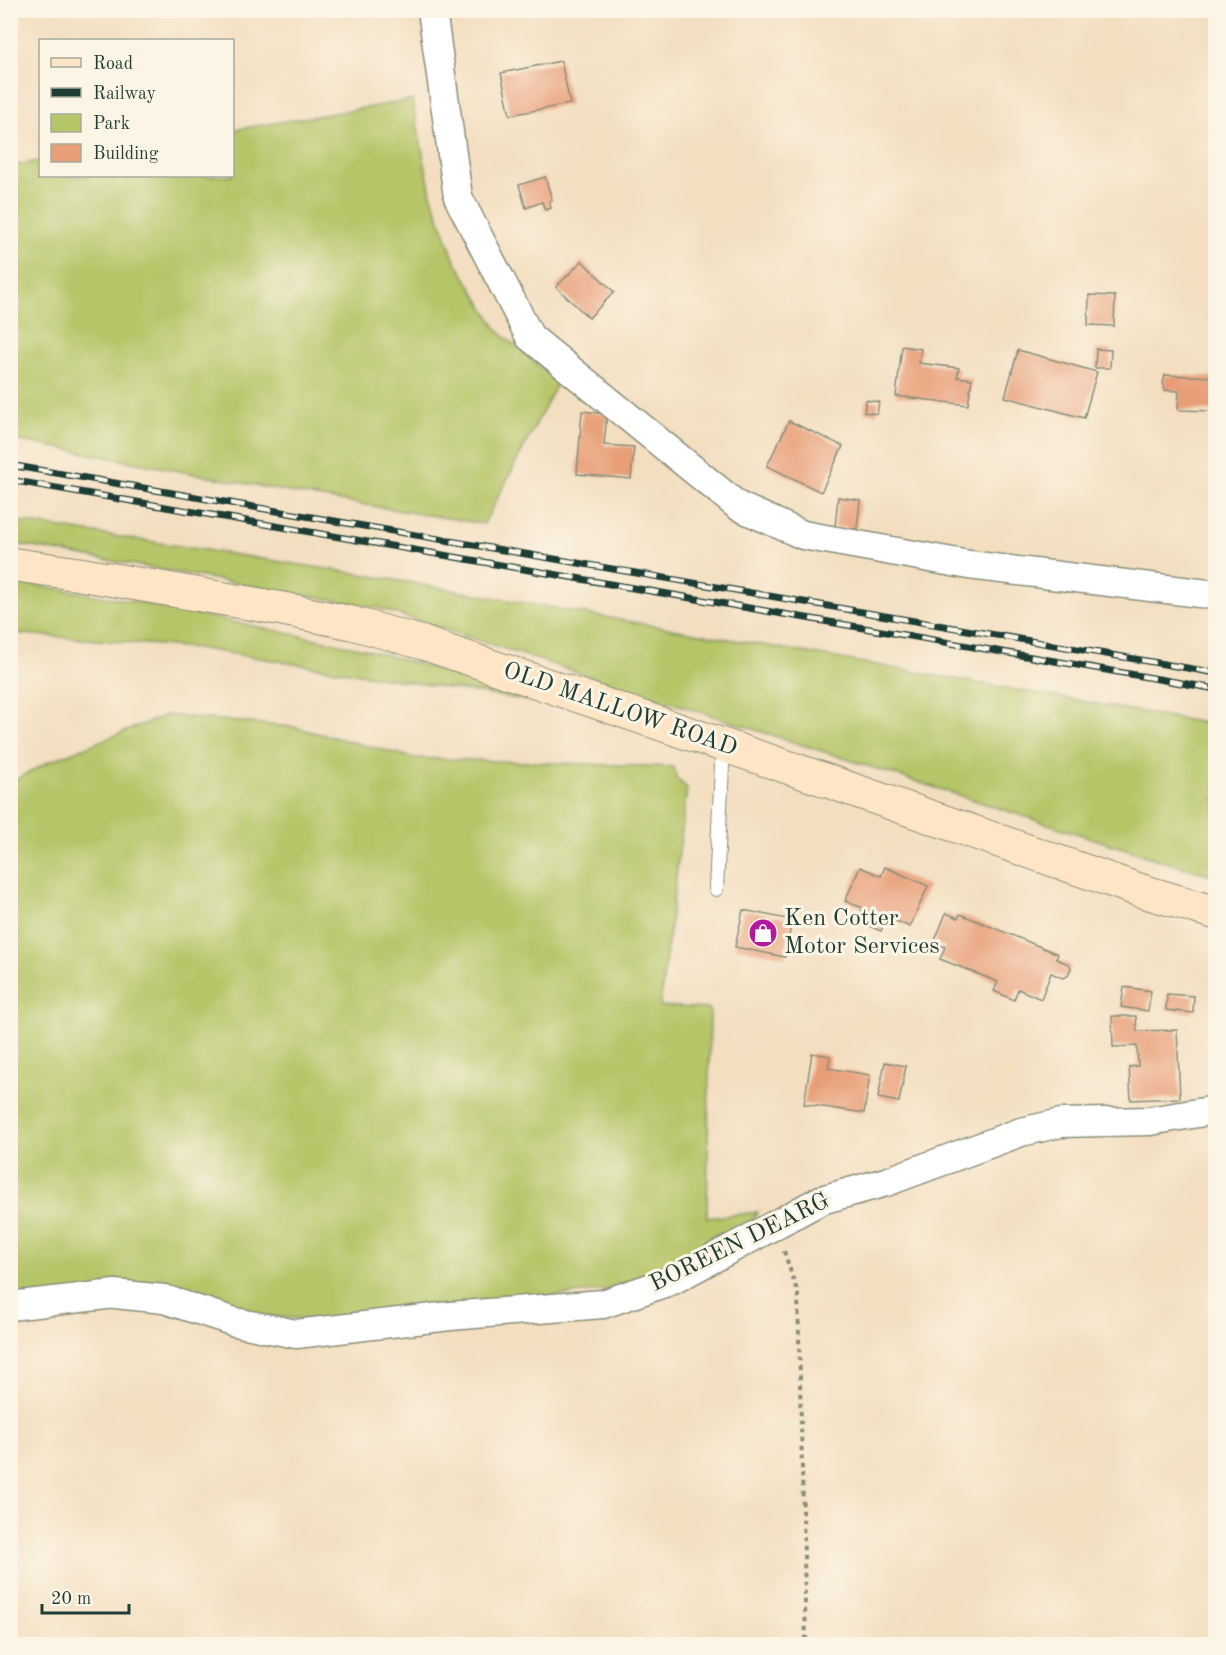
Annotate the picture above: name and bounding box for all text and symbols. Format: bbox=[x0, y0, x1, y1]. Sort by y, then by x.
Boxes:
legend bbox=[39, 39, 234, 177]
text: Road bbox=[93, 55, 133, 73]
text: Railway bbox=[93, 85, 156, 103]
text: Park bbox=[93, 115, 130, 133]
text: Building bbox=[93, 145, 159, 163]
street label: OLD MALLOW ROAD bbox=[500, 659, 740, 761]
place label: Ken Cotter Motor Services bbox=[784, 907, 940, 959]
shop icon: Ken Cotter Motor Services bbox=[747, 917, 779, 949]
street label: BOREEN DEARG bbox=[646, 1189, 834, 1297]
scale bar bbox=[42, 1577, 129, 1615]
text: 20 m bbox=[51, 1590, 91, 1608]

